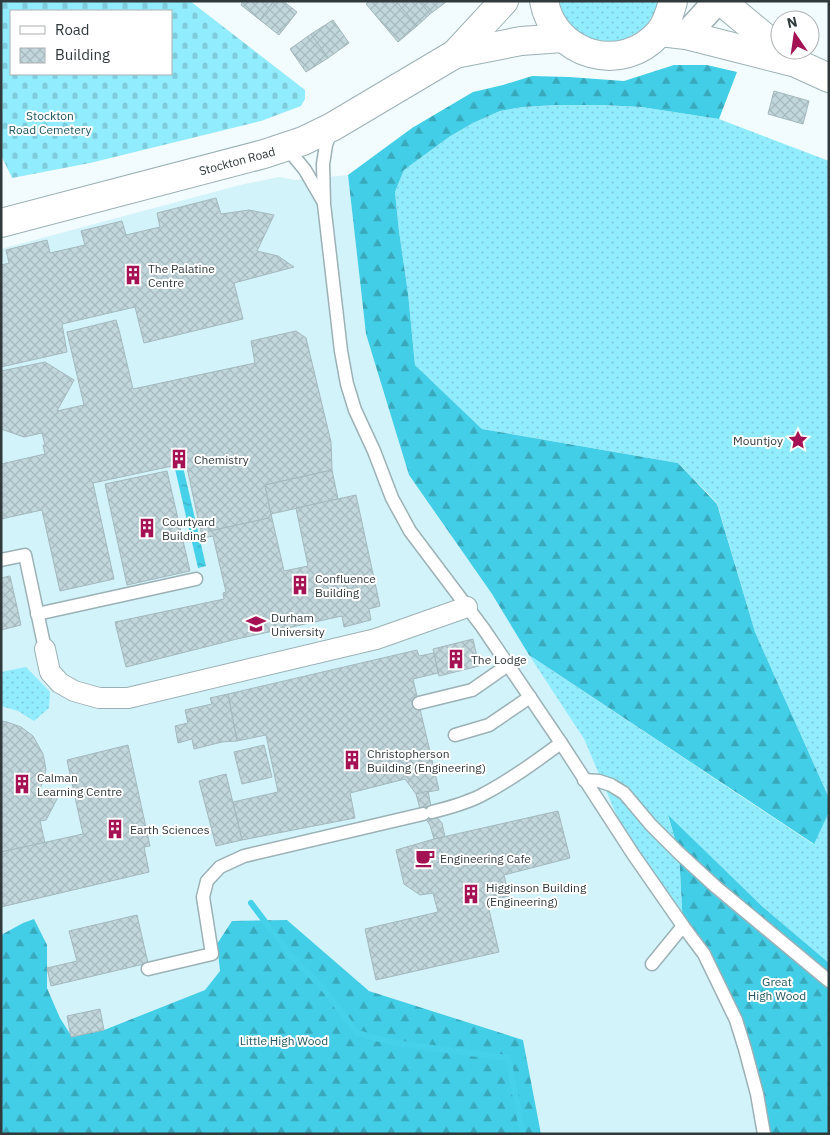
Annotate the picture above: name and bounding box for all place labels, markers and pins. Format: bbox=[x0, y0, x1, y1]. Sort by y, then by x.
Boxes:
place label: The Palatine Centre bbox=[148, 261, 215, 290]
building icon: The Palatine Centre bbox=[122, 264, 144, 286]
place icon: Mountjoy bbox=[787, 429, 809, 451]
place label: Mountjoy bbox=[733, 433, 783, 448]
building icon: Chemistry bbox=[168, 448, 190, 470]
place label: Chemistry bbox=[194, 452, 249, 467]
place label: Courtyard Building bbox=[162, 514, 215, 543]
building icon: Courtyard Building bbox=[136, 517, 158, 539]
place label: Confluence Building bbox=[315, 571, 376, 600]
building icon: Confluence Building bbox=[289, 574, 311, 596]
place label: Durham University bbox=[271, 610, 325, 639]
school or university icon: Durham University bbox=[245, 613, 267, 635]
building icon: The Lodge bbox=[445, 648, 467, 670]
place label: The Lodge bbox=[471, 652, 527, 667]
place label: Christopherson Building (Engineering) bbox=[367, 746, 486, 775]
building icon: Christopherson Building (Engineering) bbox=[341, 749, 363, 771]
place label: Calman Learning Centre bbox=[37, 770, 123, 799]
building icon: Calman Learning Centre bbox=[11, 773, 33, 795]
building icon: Earth Sciences bbox=[104, 818, 126, 840]
place label: Earth Sciences bbox=[130, 822, 210, 837]
cafe icon: Engineering Cafe bbox=[414, 847, 436, 869]
place label: Engineering Cafe bbox=[440, 851, 531, 866]
place label: Higginson Building (Engineering) bbox=[486, 880, 587, 909]
building icon: Higginson Building (Engineering) bbox=[460, 883, 482, 905]

